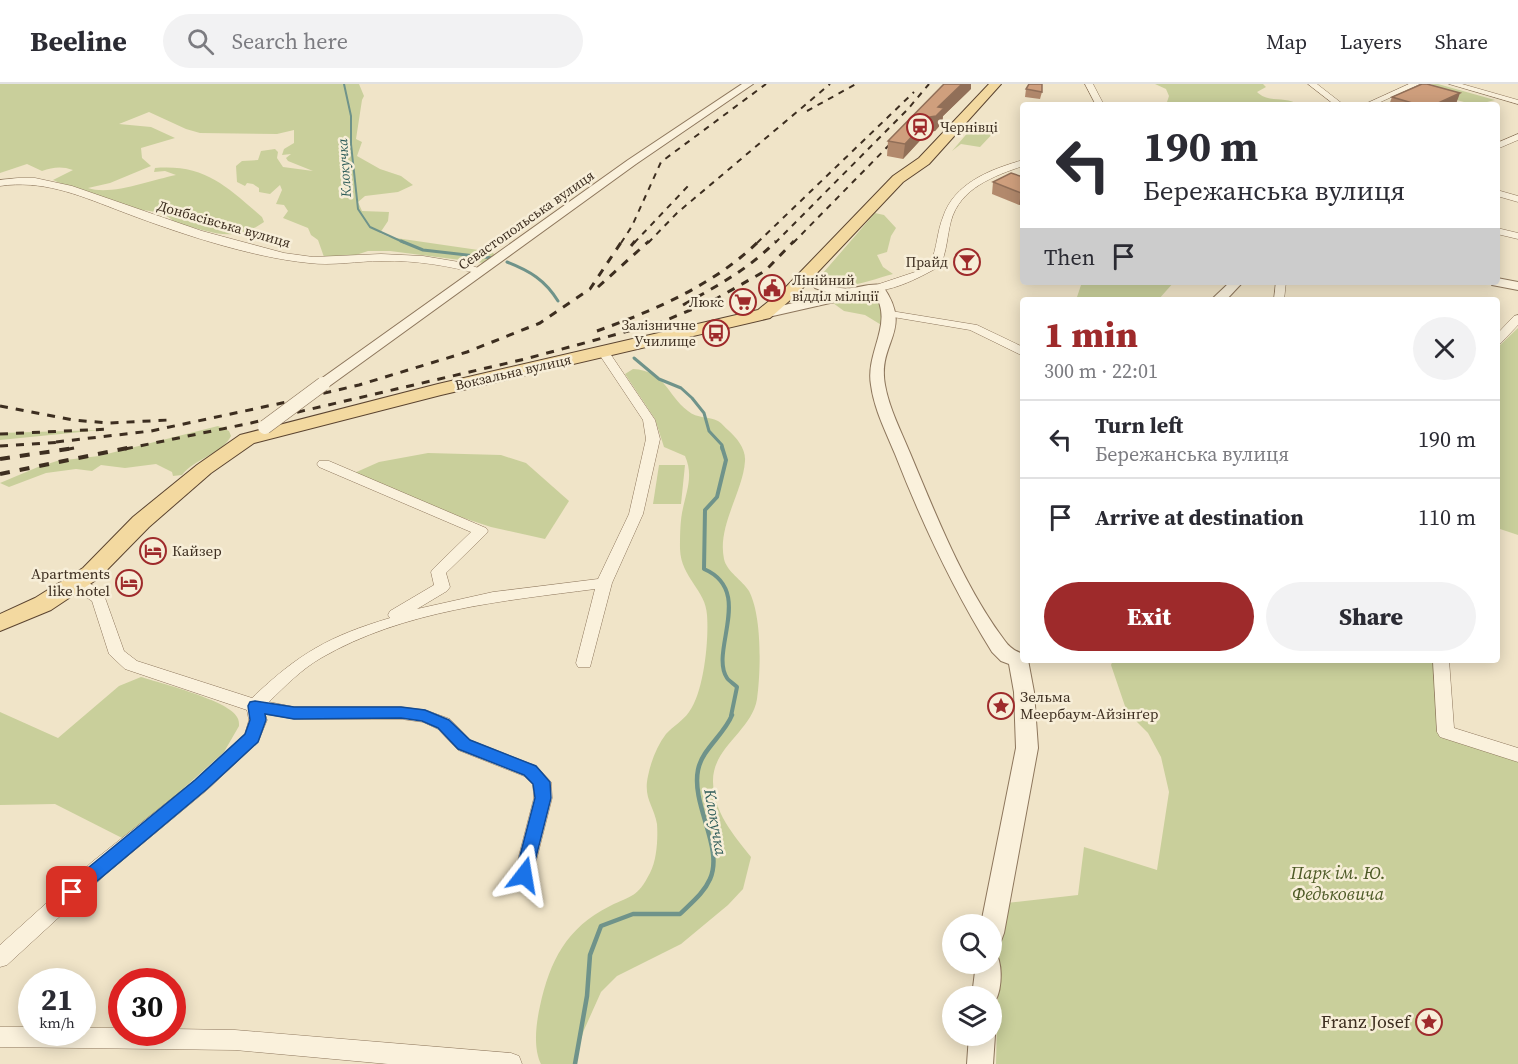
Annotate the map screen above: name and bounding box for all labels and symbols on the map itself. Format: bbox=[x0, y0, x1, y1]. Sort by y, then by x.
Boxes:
station icon: Чернівці bbox=[905, 112, 935, 142]
place label: Чернівці bbox=[940, 117, 998, 137]
water label: Клокучка bbox=[332, 137, 356, 199]
street label: Севастопольська вулиця bbox=[454, 165, 598, 275]
street label: Донбасівська вулиця bbox=[155, 195, 293, 253]
bar icon: Прайд bbox=[952, 247, 982, 277]
place label: Прайд bbox=[906, 252, 948, 272]
place label: Лінійний відділ міліції bbox=[792, 270, 879, 306]
public building icon: Лінійний відділ міліції bbox=[757, 273, 787, 303]
supermarket icon: Люкс bbox=[728, 287, 758, 317]
place label: Люкс bbox=[689, 292, 724, 312]
place label: Залізничне Училище bbox=[621, 315, 696, 351]
bus stop icon: Залізничне Училище bbox=[701, 318, 731, 348]
street label: Вокзальна вулиця bbox=[453, 349, 573, 395]
hotel icon: Кайзер bbox=[138, 536, 168, 566]
place label: Кайзер bbox=[172, 540, 222, 561]
place label: Apartments like hotel bbox=[31, 563, 111, 601]
hotel icon: Apartments like hotel bbox=[114, 568, 144, 598]
place label: Зельма Меербаум-Айзінґер bbox=[1020, 686, 1159, 724]
place icon: Зельма Меербаум-Айзінґер bbox=[986, 691, 1016, 721]
water label: Клокучка bbox=[699, 786, 733, 858]
position arrow bbox=[492, 843, 556, 907]
park label: Парк ім. Ю. Федьковича bbox=[1289, 860, 1386, 906]
pin bbox=[46, 866, 97, 917]
speed limit sign: 30 bbox=[108, 968, 186, 1046]
place icon: Franz Josef bbox=[1414, 1007, 1444, 1037]
place label: Franz Josef bbox=[1321, 1009, 1412, 1034]

